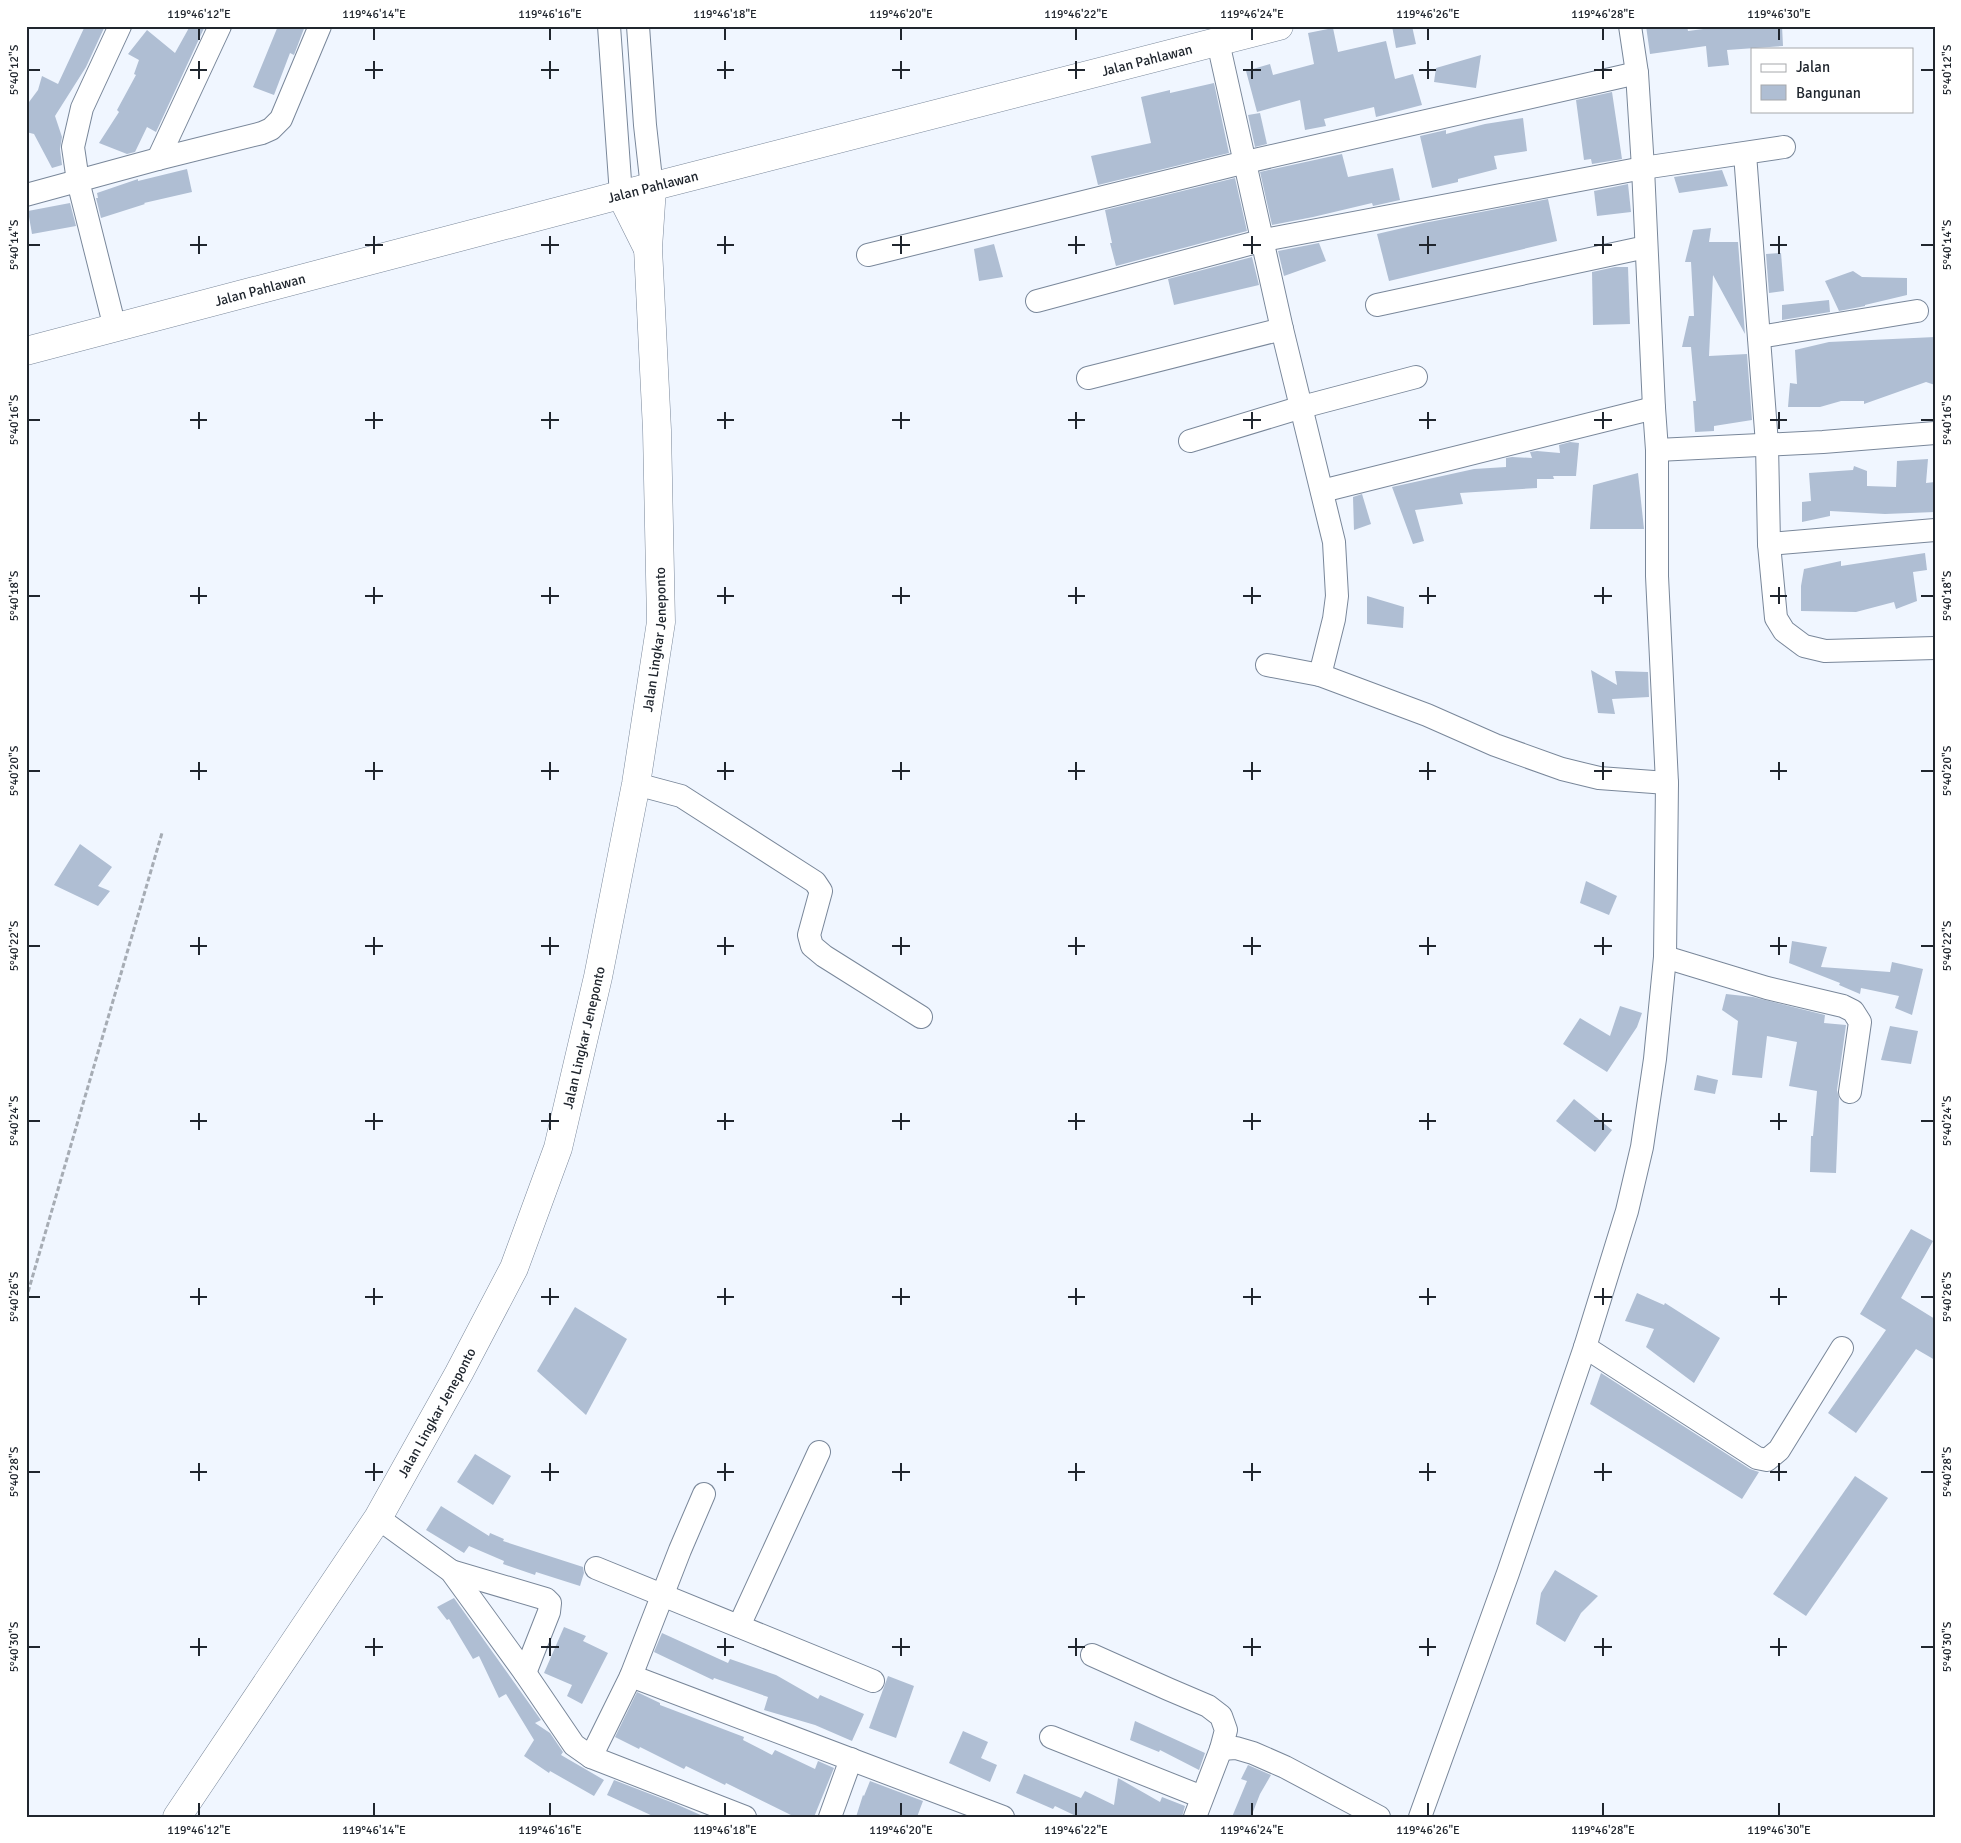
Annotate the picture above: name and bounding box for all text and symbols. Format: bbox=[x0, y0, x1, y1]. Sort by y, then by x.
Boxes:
text: 119°46'12"E bbox=[167, 7, 231, 22]
text: 119°46'14"E bbox=[342, 7, 406, 22]
text: 119°46'16"E bbox=[518, 7, 582, 22]
text: 119°46'18"E bbox=[693, 7, 757, 22]
text: 119°46'20"E bbox=[869, 7, 933, 22]
text: 119°46'22"E bbox=[1044, 7, 1108, 22]
text: 119°46'24"E bbox=[1220, 7, 1284, 22]
text: 119°46'26"E bbox=[1396, 7, 1460, 22]
text: 119°46'28"E bbox=[1571, 7, 1635, 22]
text: 119°46'30"E bbox=[1747, 7, 1811, 22]
street label: Jalan Pahlawan bbox=[1100, 41, 1194, 80]
text: 5°40'12"S bbox=[7, 44, 22, 95]
text: 5°40'12"S bbox=[1940, 44, 1955, 95]
legend bbox=[1751, 48, 1914, 112]
text: Jalan bbox=[1796, 58, 1830, 76]
text: Bangunan bbox=[1796, 84, 1861, 102]
street label: Jalan Pahlawan bbox=[606, 167, 700, 207]
text: 5°40'14"S bbox=[7, 219, 22, 270]
text: 5°40'14"S bbox=[1940, 219, 1955, 270]
street label: Jalan Pahlawan bbox=[213, 270, 307, 310]
text: 5°40'16"S bbox=[7, 394, 22, 445]
text: 5°40'16"S bbox=[1940, 394, 1955, 445]
street label: Jalan Lingkar Jeneponto bbox=[639, 567, 670, 713]
text: 5°40'18"S bbox=[7, 570, 22, 621]
text: 5°40'18"S bbox=[1940, 570, 1955, 621]
text: 5°40'20"S bbox=[7, 745, 22, 796]
text: 5°40'20"S bbox=[1940, 745, 1955, 796]
text: 5°40'22"S bbox=[7, 920, 22, 971]
text: 5°40'22"S bbox=[1940, 920, 1955, 971]
street label: Jalan Lingkar Jeneponto bbox=[559, 965, 609, 1111]
text: 5°40'24"S bbox=[7, 1095, 22, 1146]
text: 5°40'24"S bbox=[1940, 1095, 1955, 1146]
text: 5°40'26"S bbox=[7, 1271, 22, 1322]
text: 5°40'26"S bbox=[1940, 1271, 1955, 1322]
street label: Jalan Lingkar Jeneponto bbox=[394, 1345, 480, 1481]
text: 5°40'28"S bbox=[7, 1446, 22, 1497]
text: 5°40'28"S bbox=[1940, 1446, 1955, 1497]
text: 5°40'30"S bbox=[7, 1621, 22, 1672]
text: 5°40'30"S bbox=[1940, 1621, 1955, 1672]
text: 119°46'12"E bbox=[167, 1823, 231, 1838]
text: 119°46'14"E bbox=[342, 1823, 406, 1838]
text: 119°46'16"E bbox=[518, 1823, 582, 1838]
text: 119°46'18"E bbox=[693, 1823, 757, 1838]
text: 119°46'20"E bbox=[869, 1823, 933, 1838]
text: 119°46'22"E bbox=[1044, 1823, 1108, 1838]
text: 119°46'24"E bbox=[1220, 1823, 1284, 1838]
text: 119°46'26"E bbox=[1396, 1823, 1460, 1838]
text: 119°46'28"E bbox=[1571, 1823, 1635, 1838]
text: 119°46'30"E bbox=[1747, 1823, 1811, 1838]

